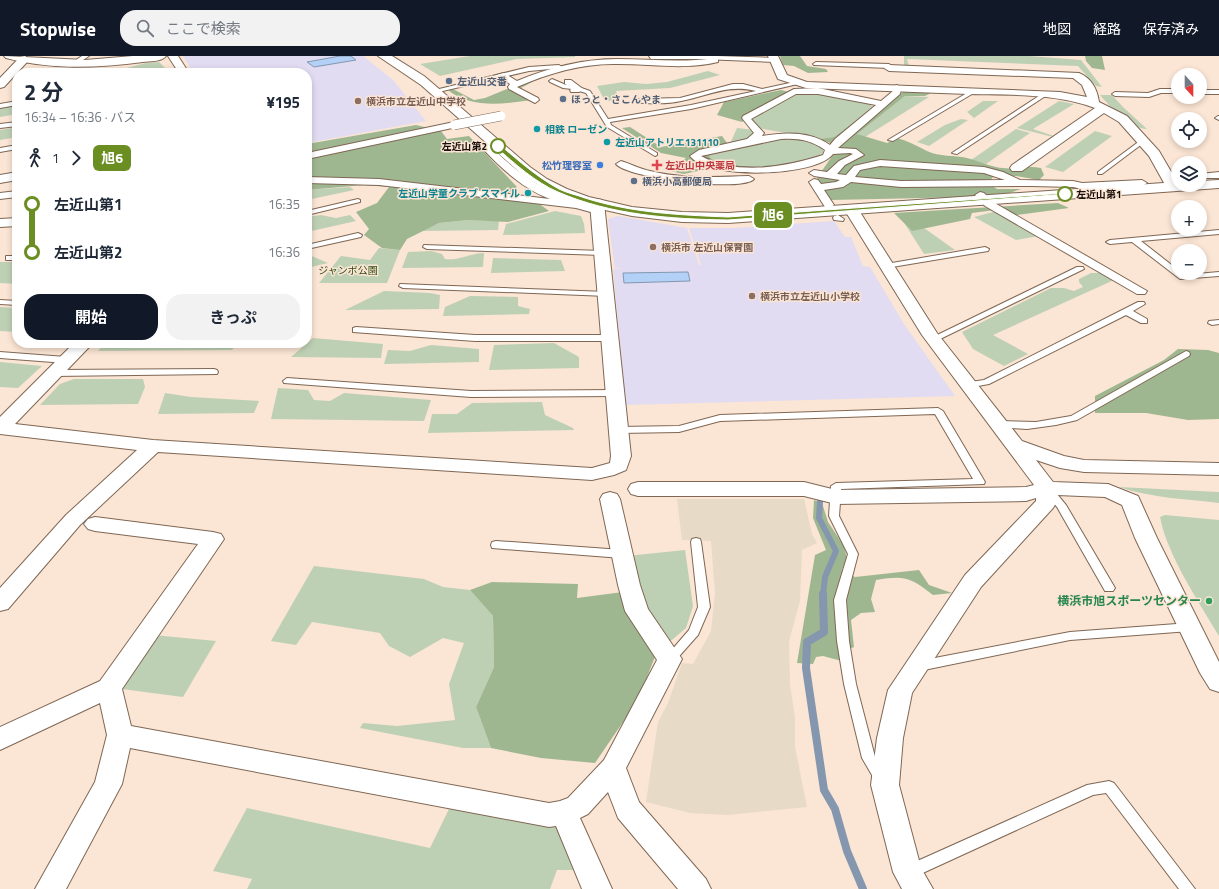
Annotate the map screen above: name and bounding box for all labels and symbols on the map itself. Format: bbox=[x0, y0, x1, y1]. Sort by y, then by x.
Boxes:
north arrow bbox=[1171, 68, 1207, 104]
place label: 左近山交番 bbox=[457, 74, 507, 89]
marker: 左近山交番 bbox=[444, 76, 454, 86]
place label: ほっと・さこんやま bbox=[571, 92, 661, 107]
place label: 横浜市立左近山中学校 bbox=[366, 94, 466, 109]
marker: ほっと・さこんやま bbox=[558, 94, 568, 104]
marker: 横浜市立左近山中学校 bbox=[353, 96, 363, 106]
place label: 相鉄 ローゼン bbox=[545, 122, 607, 137]
marker: 相鉄 ローゼン bbox=[532, 124, 542, 134]
place label: 左近山アトリエ131110 bbox=[615, 135, 719, 150]
marker: 左近山アトリエ131110 bbox=[602, 137, 612, 147]
marker: 左近山第2 bbox=[490, 138, 506, 154]
place label: 左近山第2 bbox=[441, 139, 487, 154]
place label: 松竹理容室 bbox=[542, 158, 592, 173]
place label: 左近山中央薬局 bbox=[665, 158, 735, 173]
marker: 松竹理容室 bbox=[595, 160, 605, 170]
marker: 左近山中央薬局 bbox=[652, 160, 662, 170]
place label: 横浜小高郵便局 bbox=[642, 174, 712, 189]
marker: 横浜小高郵便局 bbox=[629, 176, 639, 186]
place label: 左近山学童クラブ スマイル bbox=[398, 186, 520, 201]
marker: 左近山第1 bbox=[1057, 186, 1073, 202]
place label: 左近山第1 bbox=[1076, 187, 1122, 202]
marker: 左近山学童クラブ スマイル bbox=[523, 188, 533, 198]
line badge: 旭6 bbox=[755, 202, 791, 228]
place label: 横浜市 左近山保育園 bbox=[661, 240, 753, 255]
marker: 横浜市 左近山保育園 bbox=[648, 242, 658, 252]
park label: ジャンボ公園 bbox=[318, 263, 378, 278]
place label: 横浜市立左近山小学校 bbox=[760, 289, 860, 304]
marker: 横浜市立左近山小学校 bbox=[747, 291, 757, 301]
place label: 横浜市旭スポーツセンター bbox=[1057, 591, 1201, 610]
marker: 横浜市旭スポーツセンター bbox=[1204, 596, 1214, 606]

